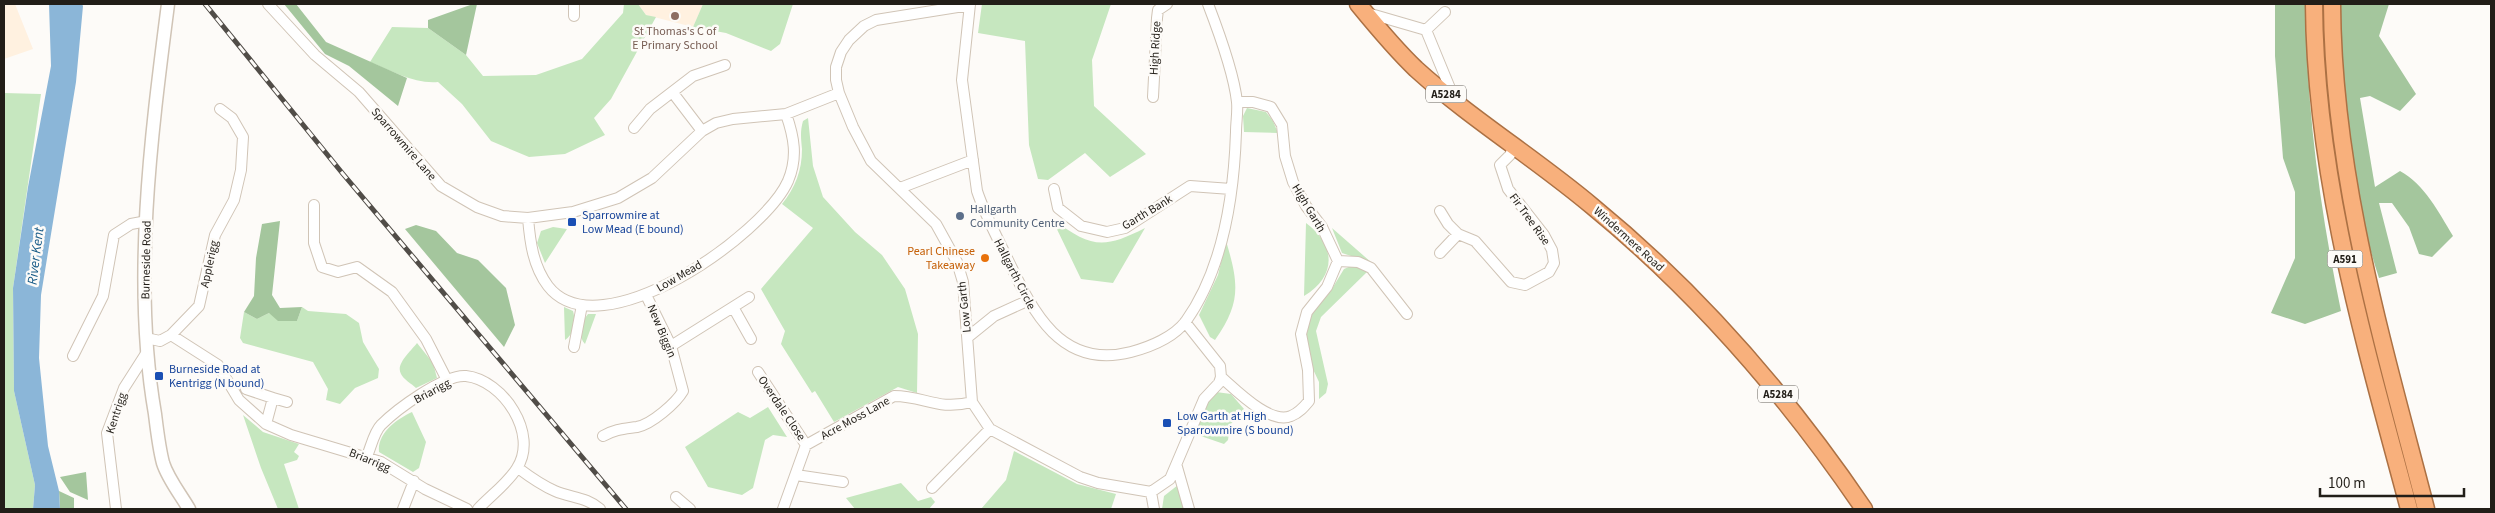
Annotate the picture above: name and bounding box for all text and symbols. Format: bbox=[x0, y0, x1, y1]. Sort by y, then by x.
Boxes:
marker: St Thomas's C of E Primary School bbox=[669, 10, 681, 22]
street label: High Ridge bbox=[1146, 21, 1165, 75]
place label: St Thomas's C of E Primary School bbox=[632, 23, 718, 54]
road number: A5284 bbox=[1426, 86, 1466, 102]
street label: Sparrowmire Lane bbox=[367, 104, 440, 185]
street label: High Garth bbox=[1287, 181, 1330, 236]
street label: Fir Tree Rise bbox=[1505, 190, 1554, 249]
street label: Garth Bank bbox=[1119, 191, 1176, 234]
place label: Hallgarth Community Centre bbox=[970, 201, 1065, 232]
street label: Windermere Road bbox=[1590, 203, 1668, 276]
place label: Sparrowmire at Low Mead (E bound) bbox=[582, 207, 684, 238]
marker: Hallgarth Community Centre bbox=[954, 210, 966, 222]
marker: Sparrowmire at Low Mead (E bound) bbox=[566, 216, 578, 228]
street label: Burneside Road bbox=[137, 220, 156, 300]
water label: River Kent bbox=[23, 226, 50, 286]
street label: Hallgarth Circle bbox=[989, 236, 1040, 313]
street label: Applerigg bbox=[196, 239, 223, 289]
place label: Pearl Chinese Takeaway bbox=[907, 243, 975, 274]
road number: A591 bbox=[2328, 250, 2362, 268]
marker: Pearl Chinese Takeaway bbox=[979, 252, 991, 264]
street label: Low Mead bbox=[653, 256, 705, 296]
street label: Low Garth bbox=[953, 281, 976, 333]
street label: New Biggin bbox=[643, 302, 680, 360]
place label: Burneside Road at Kentrigg (N bound) bbox=[169, 361, 264, 392]
marker: Burneside Road at Kentrigg (N bound) bbox=[153, 370, 165, 382]
street label: Overdale Close bbox=[754, 372, 810, 444]
street label: Briarigg bbox=[411, 375, 454, 408]
road number: A5284 bbox=[1758, 386, 1798, 402]
street label: Kentrigg bbox=[102, 390, 131, 436]
street label: Acre Moss Lane bbox=[818, 392, 893, 444]
place label: Low Garth at High Sparrowmire (S bound) bbox=[1177, 408, 1294, 439]
marker: Low Garth at High Sparrowmire (S bound) bbox=[1161, 417, 1173, 429]
street label: Briarrigg bbox=[346, 444, 393, 477]
scale bar bbox=[2320, 466, 2464, 498]
text: 100 m bbox=[2328, 473, 2366, 494]

